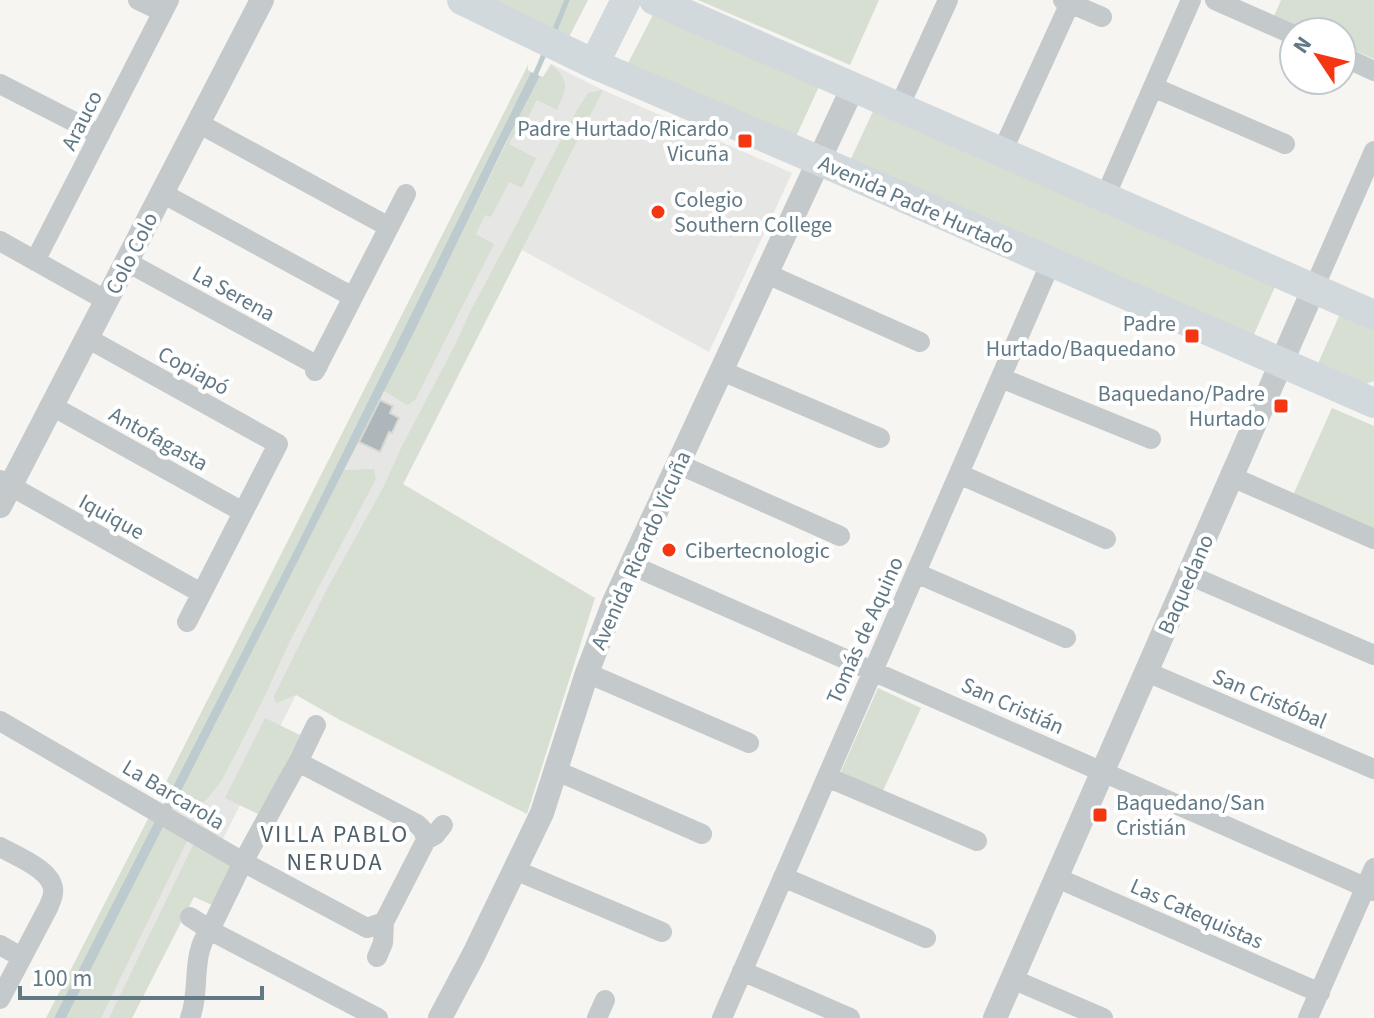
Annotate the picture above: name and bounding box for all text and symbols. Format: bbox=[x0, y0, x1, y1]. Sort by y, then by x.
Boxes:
north arrow bbox=[1278, 16, 1358, 96]
text: N bbox=[1285, 30, 1320, 60]
street label: Arauco bbox=[53, 85, 111, 156]
place label: Padre Hurtado/Ricardo Vicuña bbox=[517, 113, 729, 170]
marker: Padre Hurtado/Ricardo Vicuña bbox=[736, 132, 754, 150]
street label: Avenida Padre Hurtado bbox=[813, 147, 1020, 263]
place label: Colegio Southern College bbox=[674, 184, 832, 241]
marker: Colegio Southern College bbox=[649, 203, 667, 221]
street label: Colo Colo bbox=[98, 207, 166, 300]
street label: La Serena bbox=[186, 258, 281, 330]
place label: Padre Hurtado/Baquedano bbox=[986, 308, 1176, 365]
marker: Padre Hurtado/Baquedano bbox=[1183, 327, 1201, 345]
street label: Copiapó bbox=[152, 338, 235, 404]
place label: Baquedano/Padre Hurtado bbox=[1098, 378, 1265, 435]
marker: Baquedano/Padre Hurtado bbox=[1272, 397, 1290, 415]
street label: Antofagasta bbox=[103, 399, 214, 479]
street label: Avenida Ricardo Vicuña bbox=[583, 446, 699, 655]
street label: Iquique bbox=[73, 486, 150, 548]
street label: Baquedano bbox=[1150, 529, 1222, 640]
place label: Cibertecnologic bbox=[685, 535, 830, 567]
marker: Cibertecnologic bbox=[660, 541, 678, 559]
street label: Tomás de Aquino bbox=[818, 552, 912, 709]
street label: San Cristóbal bbox=[1208, 660, 1332, 737]
street label: San Cristián bbox=[956, 669, 1069, 743]
street label: La Barcarola bbox=[116, 752, 231, 838]
place label: Baquedano/San Cristián bbox=[1116, 787, 1265, 844]
marker: Baquedano/San Cristián bbox=[1091, 806, 1109, 824]
district label: VILLA PABLO NERUDA bbox=[261, 817, 409, 880]
street label: Las Catequistas bbox=[1125, 870, 1268, 957]
scale bar bbox=[20, 950, 262, 1000]
text: 100 m bbox=[32, 961, 92, 996]

